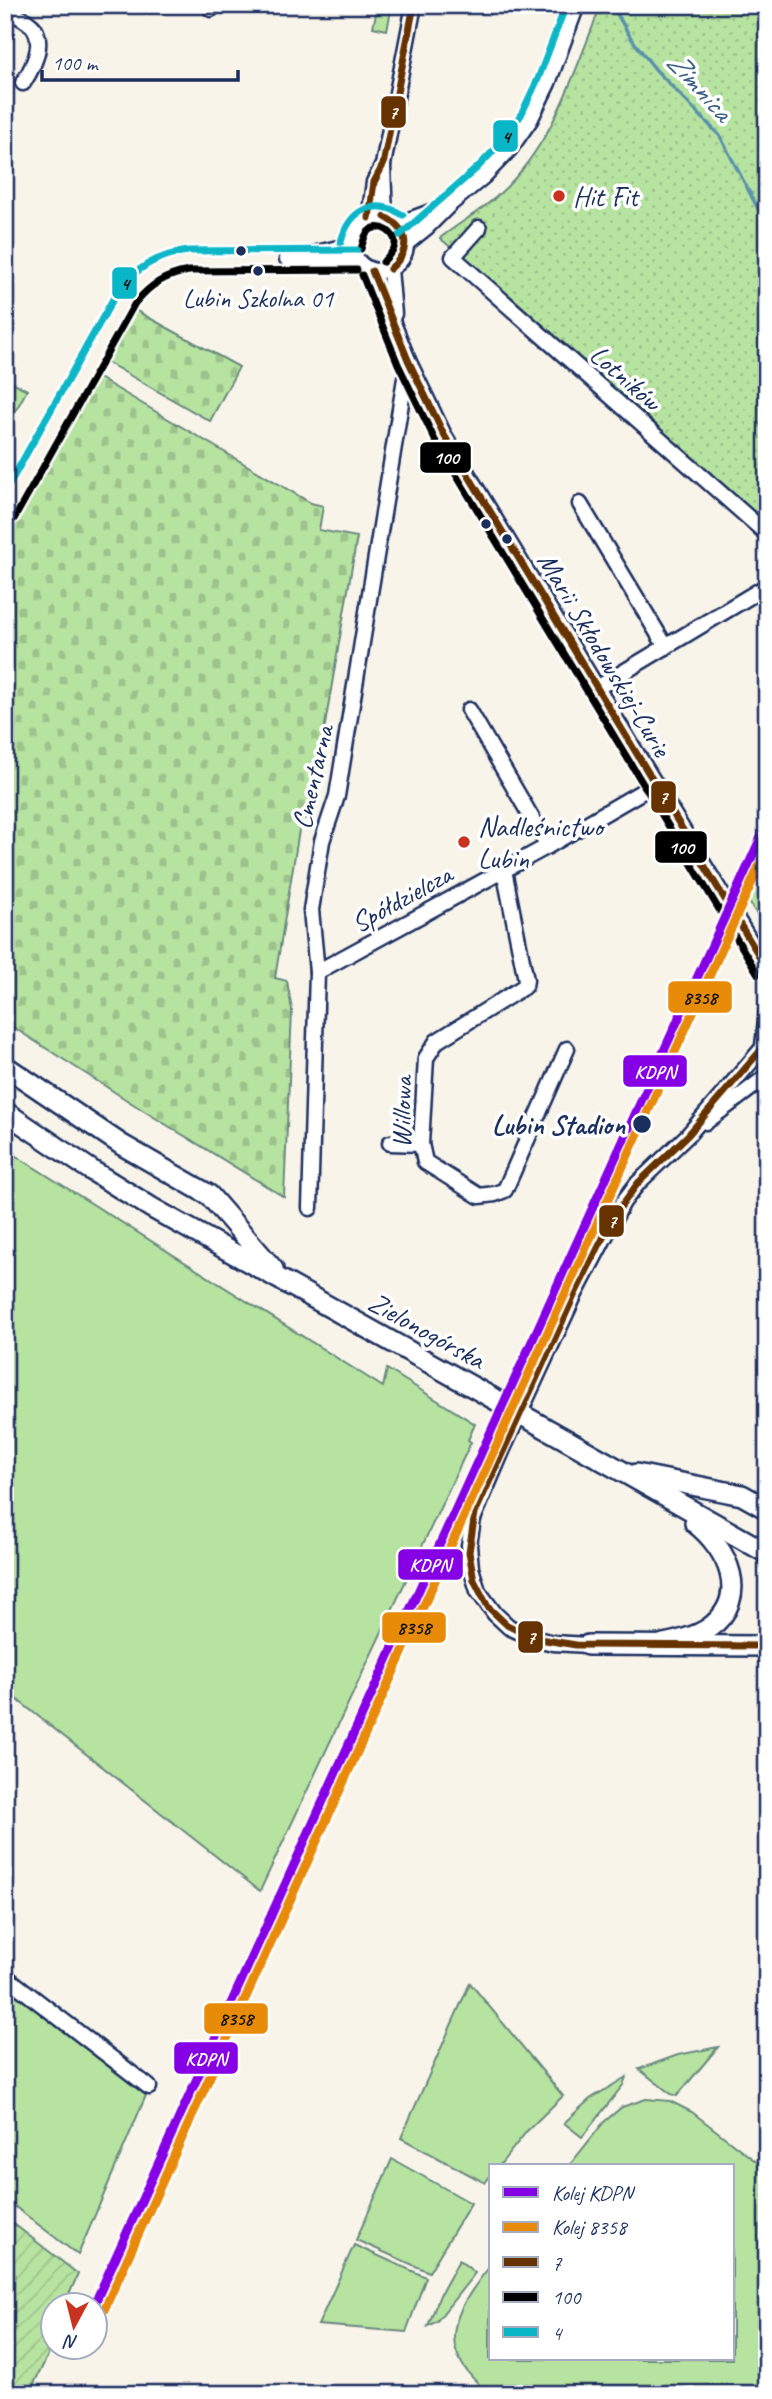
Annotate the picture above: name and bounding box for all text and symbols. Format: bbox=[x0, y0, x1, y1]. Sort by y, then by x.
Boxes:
scale bar bbox=[42, 38, 238, 82]
water label: Zimnica bbox=[659, 43, 744, 131]
text: 100 m bbox=[52, 50, 99, 76]
line badge: 7 bbox=[380, 95, 407, 129]
text: 7 bbox=[389, 101, 400, 125]
line badge: 4 bbox=[492, 119, 519, 153]
text: 4 bbox=[502, 125, 513, 149]
place label: Hit Fit bbox=[573, 179, 641, 214]
marker: Hit Fit bbox=[551, 188, 567, 204]
unlabelled marker bbox=[234, 244, 248, 258]
marker: Lubin Szkolna 01 bbox=[251, 264, 265, 278]
line badge: 4 bbox=[111, 266, 138, 300]
text: 4 bbox=[121, 272, 132, 296]
place label: Lubin Szkolna 01 bbox=[183, 282, 334, 315]
street label: Lotników bbox=[583, 337, 671, 420]
line badge: 100 bbox=[419, 441, 472, 474]
text: 100 bbox=[433, 446, 461, 470]
unlabelled marker bbox=[479, 517, 493, 531]
unlabelled marker bbox=[500, 532, 514, 546]
street label: Marii Skłodowskiej-Curie bbox=[530, 546, 680, 764]
street label: Cmentarna bbox=[284, 719, 342, 832]
line badge: 7 bbox=[650, 780, 677, 814]
text: 7 bbox=[659, 786, 670, 810]
place label: Nadleśnictwo Lubin bbox=[478, 809, 606, 876]
line badge: 100 bbox=[654, 830, 708, 864]
marker: Nadleśnictwo Lubin bbox=[456, 834, 472, 850]
text: 100 bbox=[668, 836, 696, 860]
street label: Spółdzielcza bbox=[345, 855, 460, 940]
line badge: 8358 bbox=[667, 980, 733, 1014]
text: 8358 bbox=[683, 986, 719, 1010]
line badge: KDPN bbox=[622, 1054, 688, 1088]
text: KDPN bbox=[634, 1060, 679, 1084]
street label: Willowa bbox=[383, 1073, 420, 1148]
place label: Lubin Stadion bbox=[492, 1107, 626, 1142]
marker: Lubin Stadion bbox=[631, 1113, 653, 1135]
line badge: 7 bbox=[598, 1204, 625, 1238]
text: 7 bbox=[608, 1210, 619, 1234]
street label: Zielonogórska bbox=[362, 1284, 493, 1378]
line badge: KDPN bbox=[397, 1548, 464, 1581]
text: KDPN bbox=[409, 1553, 454, 1577]
line badge: 8358 bbox=[381, 1611, 447, 1644]
text: 8358 bbox=[397, 1616, 433, 1640]
line badge: 7 bbox=[517, 1620, 544, 1654]
text: 7 bbox=[527, 1626, 538, 1650]
line badge: 8358 bbox=[203, 2002, 269, 2035]
text: 8358 bbox=[219, 2007, 255, 2031]
line badge: KDPN bbox=[173, 2041, 239, 2075]
text: KDPN bbox=[185, 2047, 230, 2071]
legend bbox=[489, 2164, 734, 2360]
text: Kolej KDPN bbox=[552, 2180, 636, 2206]
text: Kolej 8358 bbox=[552, 2214, 629, 2240]
text: 7 bbox=[552, 2250, 563, 2276]
text: 100 bbox=[552, 2284, 582, 2310]
north arrow bbox=[38, 2290, 108, 2360]
text: 4 bbox=[552, 2320, 564, 2346]
text: N bbox=[62, 2329, 79, 2355]

